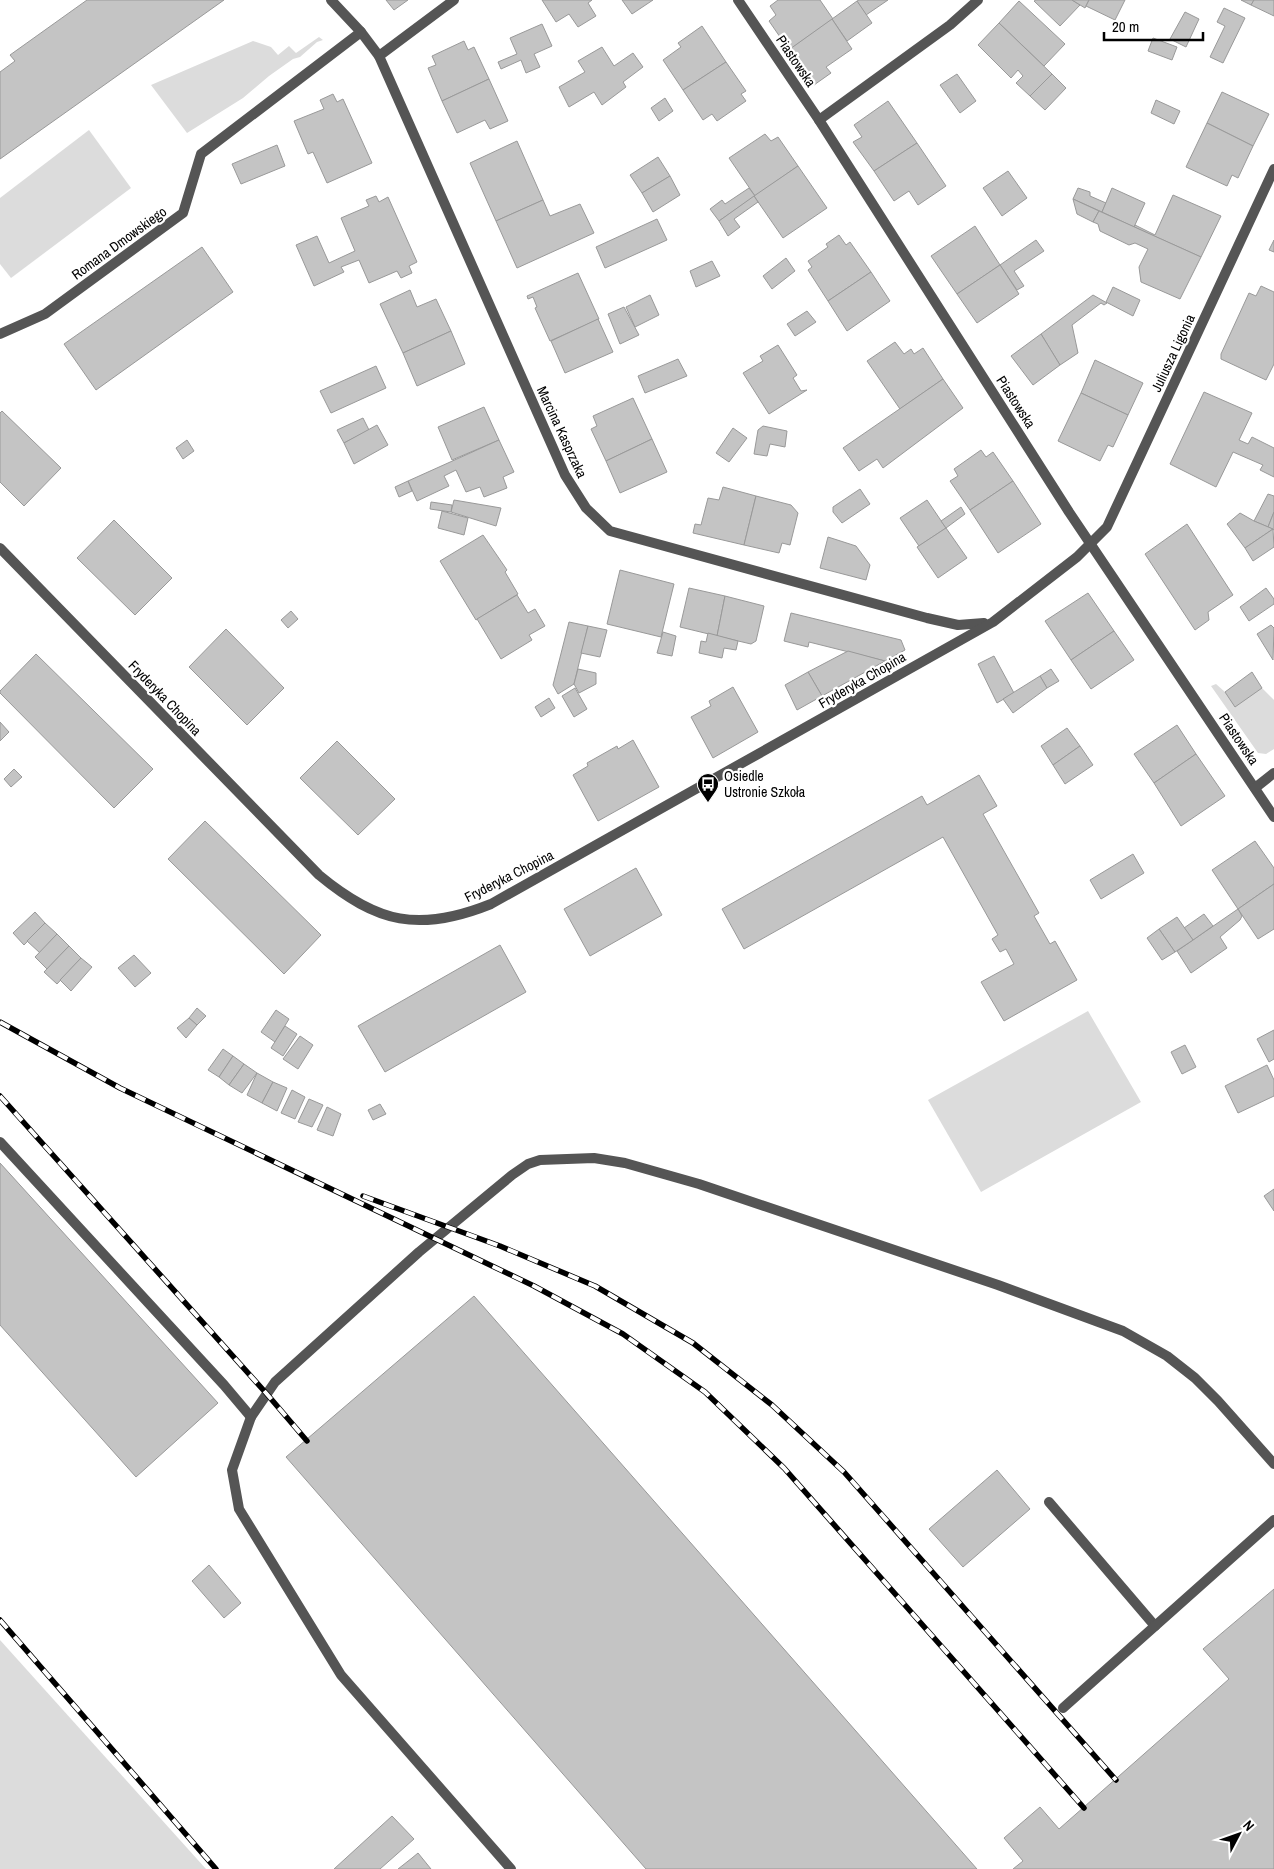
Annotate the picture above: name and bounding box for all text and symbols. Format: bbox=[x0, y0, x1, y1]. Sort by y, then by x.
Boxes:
scale bar bbox=[1104, 10, 1203, 42]
text: 20 m bbox=[1112, 16, 1139, 37]
street label: Piastowska bbox=[772, 32, 820, 91]
street label: Romana Dmowskiego bbox=[68, 203, 170, 283]
street label: Juliusza Ligonia bbox=[1147, 311, 1199, 395]
street label: Piastowska bbox=[992, 372, 1040, 432]
street label: Marcina Kasprzaka bbox=[533, 383, 591, 481]
street label: Fryderyka Chopina bbox=[815, 647, 909, 712]
street label: Fryderyka Chopina bbox=[125, 657, 206, 740]
street label: Piastowska bbox=[1215, 710, 1263, 769]
place label: Osiedle Ustronie Szkoła bbox=[724, 767, 806, 801]
bus stop icon: Osiedle Ustronie Szkoła bbox=[696, 772, 720, 803]
street label: Fryderyka Chopina bbox=[461, 846, 557, 906]
north arrow bbox=[1214, 1809, 1264, 1859]
text: N bbox=[1239, 1816, 1258, 1835]

